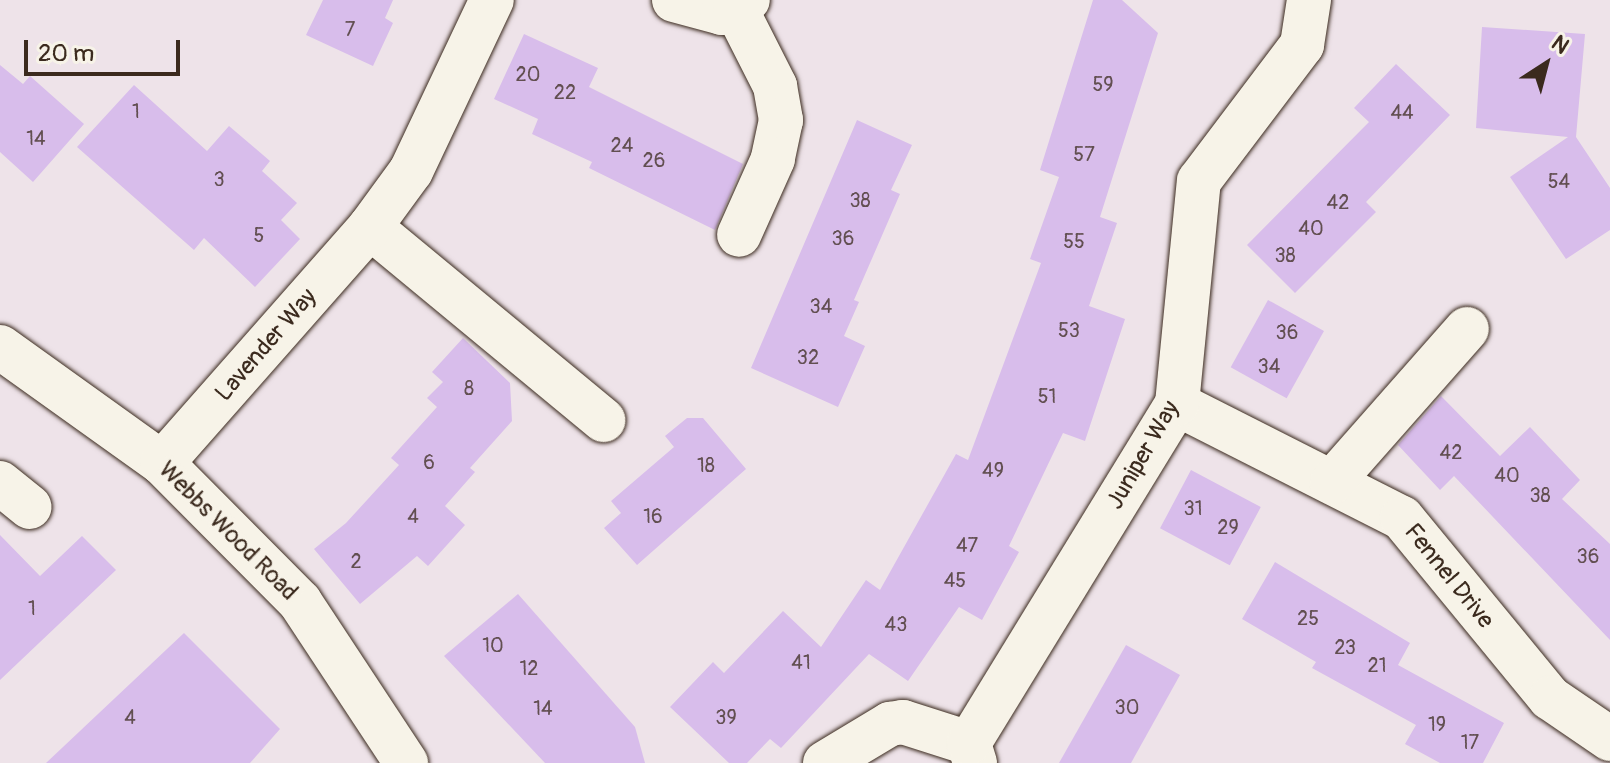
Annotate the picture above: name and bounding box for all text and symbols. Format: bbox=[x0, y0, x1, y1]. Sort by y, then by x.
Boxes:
house number: 7 bbox=[345, 17, 355, 41]
scale bar bbox=[28, 24, 184, 74]
north arrow bbox=[1506, 24, 1586, 104]
text: N bbox=[1546, 29, 1574, 60]
text: 20 m bbox=[38, 39, 94, 68]
house number: 20 bbox=[516, 62, 540, 86]
house number: 59 bbox=[1092, 72, 1114, 96]
house number: 22 bbox=[554, 80, 576, 104]
house number: 1 bbox=[132, 99, 140, 123]
house number: 44 bbox=[1390, 100, 1414, 124]
house number: 14 bbox=[26, 126, 46, 150]
house number: 24 bbox=[611, 133, 633, 157]
house number: 57 bbox=[1073, 142, 1095, 166]
house number: 26 bbox=[643, 148, 665, 172]
house number: 3 bbox=[213, 167, 225, 191]
house number: 54 bbox=[1548, 169, 1570, 193]
house number: 38 bbox=[849, 188, 871, 212]
house number: 42 bbox=[1327, 190, 1349, 214]
house number: 40 bbox=[1298, 216, 1324, 240]
house number: 5 bbox=[254, 223, 264, 247]
house number: 36 bbox=[832, 226, 854, 250]
house number: 55 bbox=[1063, 229, 1085, 253]
house number: 38 bbox=[1274, 243, 1296, 267]
street label: Lavender Way bbox=[209, 283, 323, 407]
house number: 34 bbox=[810, 294, 832, 318]
house number: 53 bbox=[1058, 318, 1080, 342]
house number: 36 bbox=[1276, 320, 1298, 344]
house number: 32 bbox=[797, 345, 819, 369]
house number: 34 bbox=[1258, 354, 1280, 378]
house number: 8 bbox=[464, 376, 474, 400]
house number: 51 bbox=[1038, 384, 1056, 408]
street label: Juniper Way bbox=[1100, 396, 1186, 514]
house number: 42 bbox=[1440, 440, 1462, 464]
house number: 6 bbox=[423, 450, 435, 474]
house number: 18 bbox=[697, 453, 715, 477]
street label: Webbs Wood Road bbox=[152, 455, 304, 607]
house number: 49 bbox=[982, 458, 1004, 482]
house number: 40 bbox=[1494, 463, 1520, 487]
house number: 38 bbox=[1529, 483, 1551, 507]
house number: 31 bbox=[1184, 496, 1202, 520]
house number: 4 bbox=[407, 504, 419, 528]
house number: 16 bbox=[643, 504, 663, 528]
house number: 29 bbox=[1217, 515, 1239, 539]
street label: Fennel Drive bbox=[1398, 518, 1500, 634]
house number: 47 bbox=[956, 533, 978, 557]
house number: 36 bbox=[1577, 544, 1599, 568]
house number: 2 bbox=[350, 549, 362, 573]
house number: 45 bbox=[944, 568, 966, 592]
house number: 1 bbox=[28, 596, 36, 620]
house number: 25 bbox=[1297, 606, 1319, 630]
house number: 43 bbox=[885, 612, 907, 636]
house number: 10 bbox=[482, 633, 504, 657]
house number: 23 bbox=[1334, 635, 1356, 659]
house number: 41 bbox=[791, 650, 811, 674]
house number: 21 bbox=[1368, 653, 1386, 677]
house number: 12 bbox=[520, 656, 538, 680]
house number: 30 bbox=[1115, 695, 1139, 719]
house number: 14 bbox=[533, 696, 553, 720]
house number: 4 bbox=[124, 705, 136, 729]
house number: 39 bbox=[715, 705, 737, 729]
house number: 19 bbox=[1428, 712, 1446, 736]
house number: 17 bbox=[1461, 730, 1479, 754]

